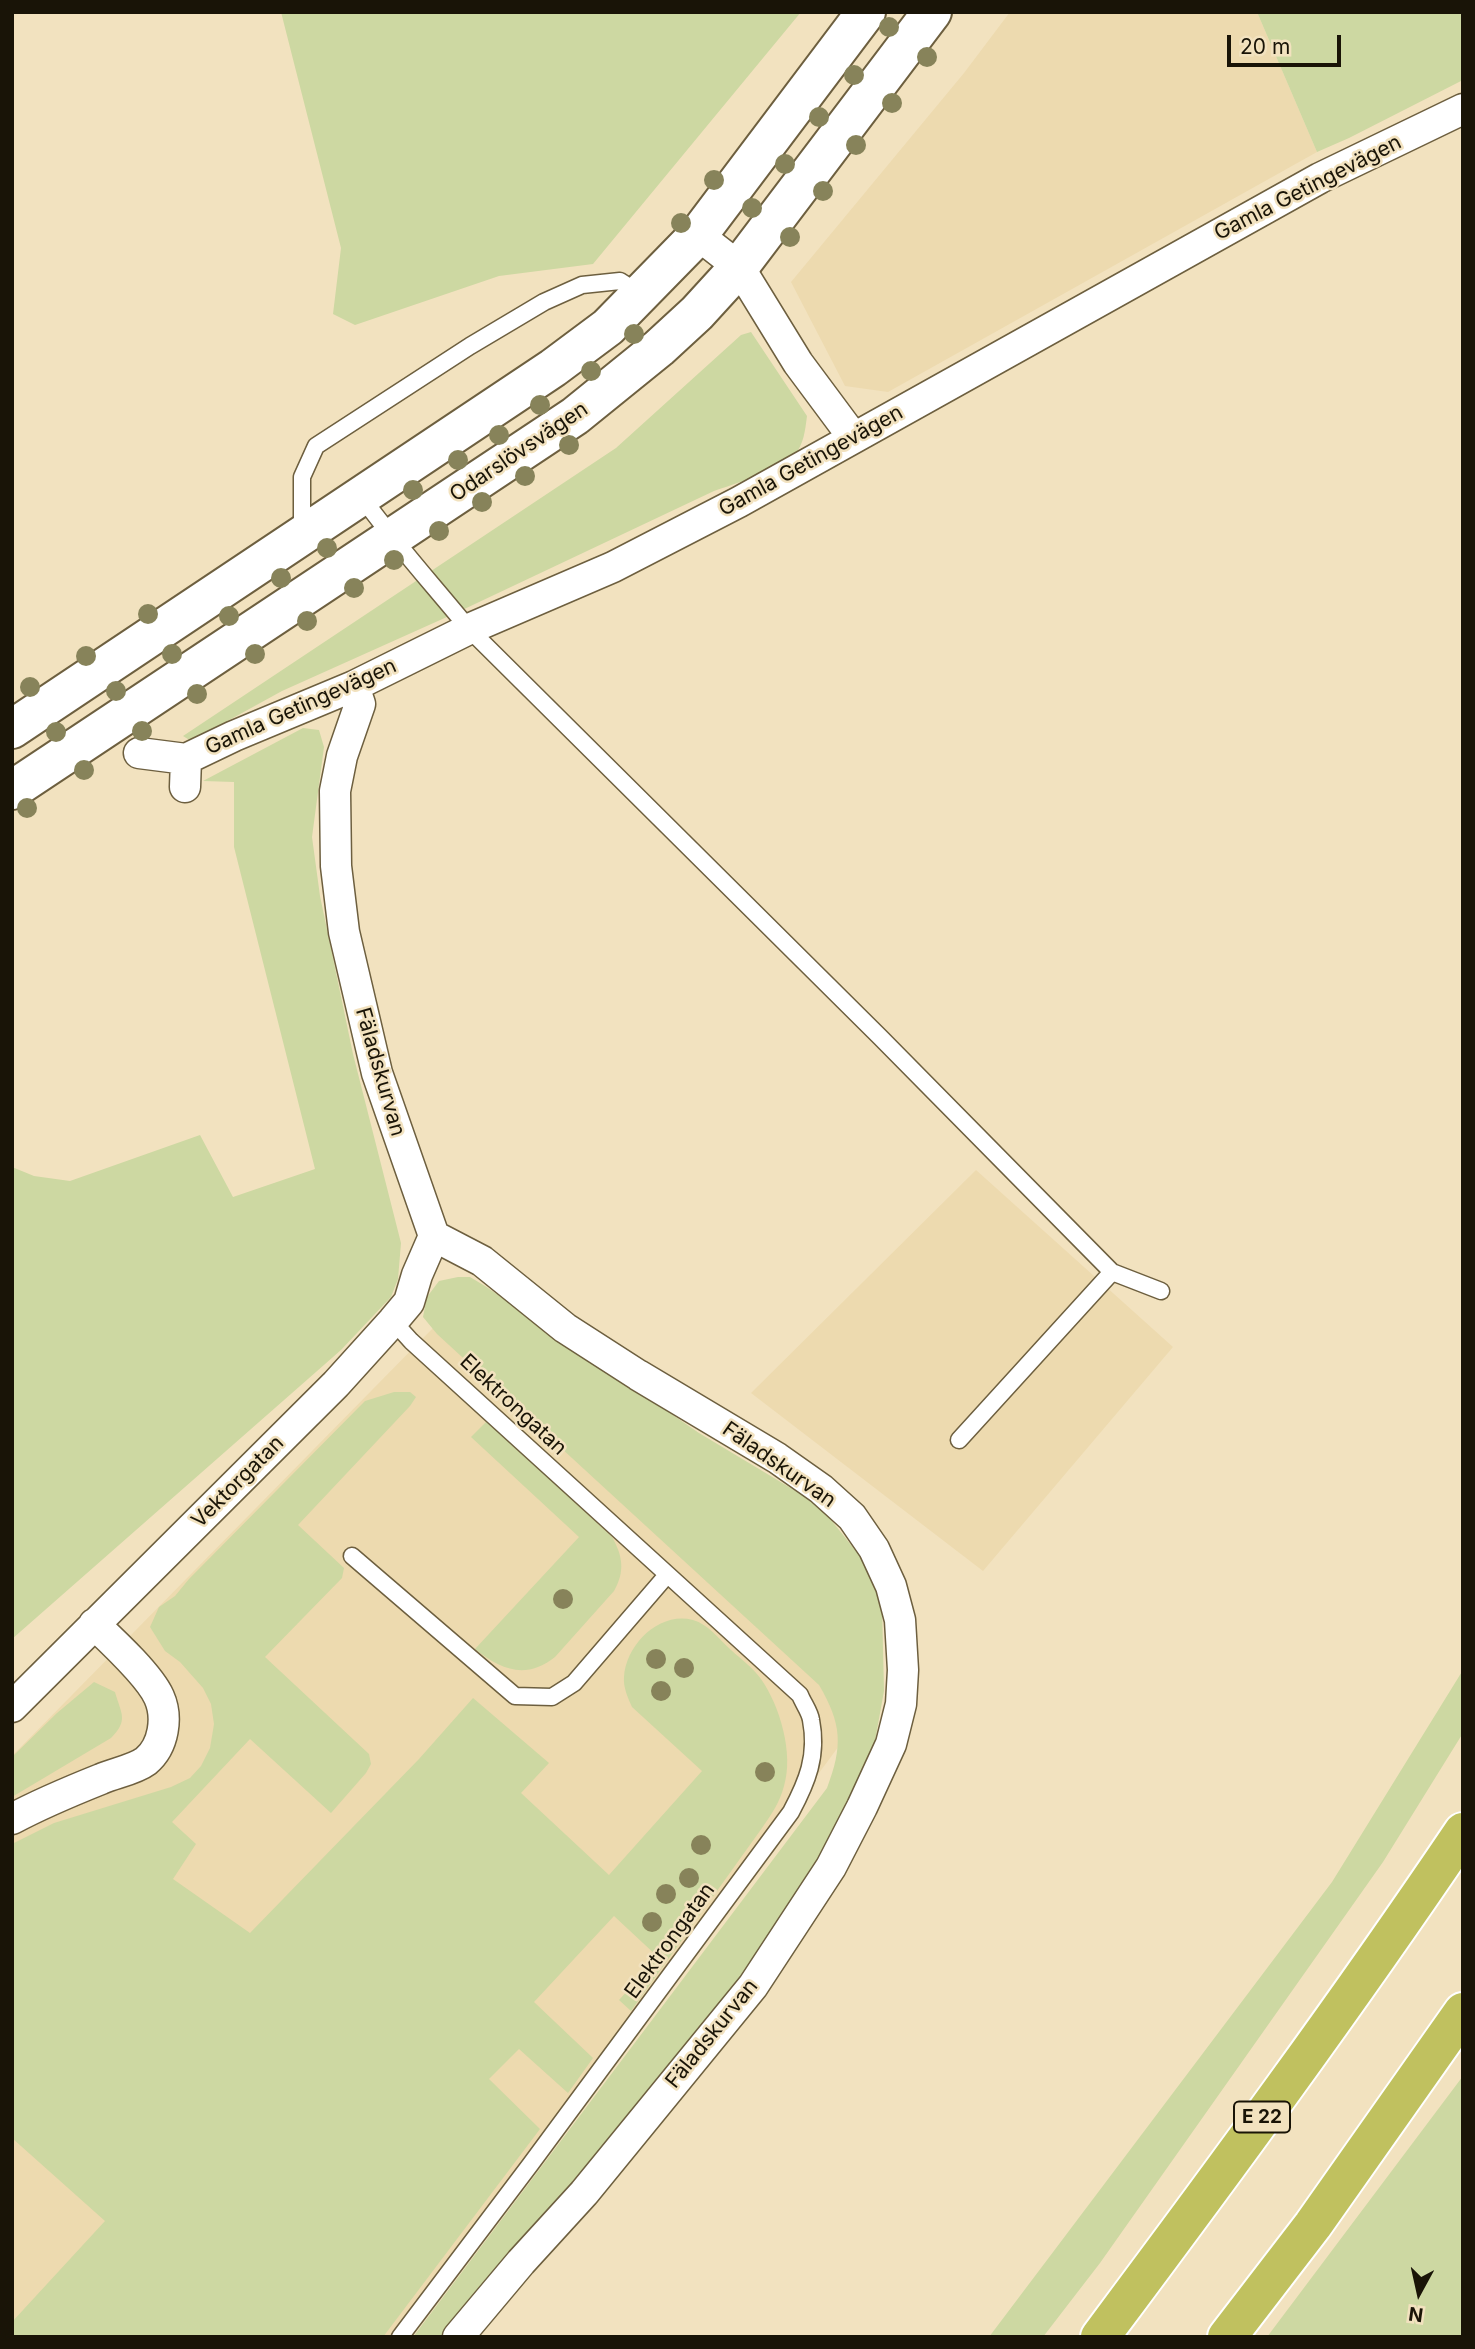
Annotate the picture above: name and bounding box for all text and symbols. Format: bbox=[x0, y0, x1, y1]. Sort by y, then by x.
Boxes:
scale bar bbox=[1230, 21, 1344, 65]
text: 20 m bbox=[1240, 34, 1290, 59]
street label: Gamla Getingevägen bbox=[1210, 130, 1406, 246]
street label: Odarslövsvägen bbox=[445, 397, 593, 507]
street label: Gamla Getingevägen bbox=[715, 400, 907, 522]
street label: Gamla Getingevägen bbox=[201, 653, 401, 761]
street label: Fäladskurvan bbox=[350, 1005, 410, 1139]
street label: Elektrongatan bbox=[454, 1349, 572, 1461]
street label: Fäladskurvan bbox=[717, 1417, 841, 1513]
street label: Vektorgatan bbox=[187, 1431, 289, 1533]
street label: Elektrongatan bbox=[620, 1878, 720, 2004]
street label: Fäladskurvan bbox=[660, 1975, 764, 2093]
road number: E 22 bbox=[1234, 2102, 1290, 2132]
north arrow bbox=[1384, 2258, 1454, 2328]
text: N bbox=[1407, 2302, 1425, 2327]

